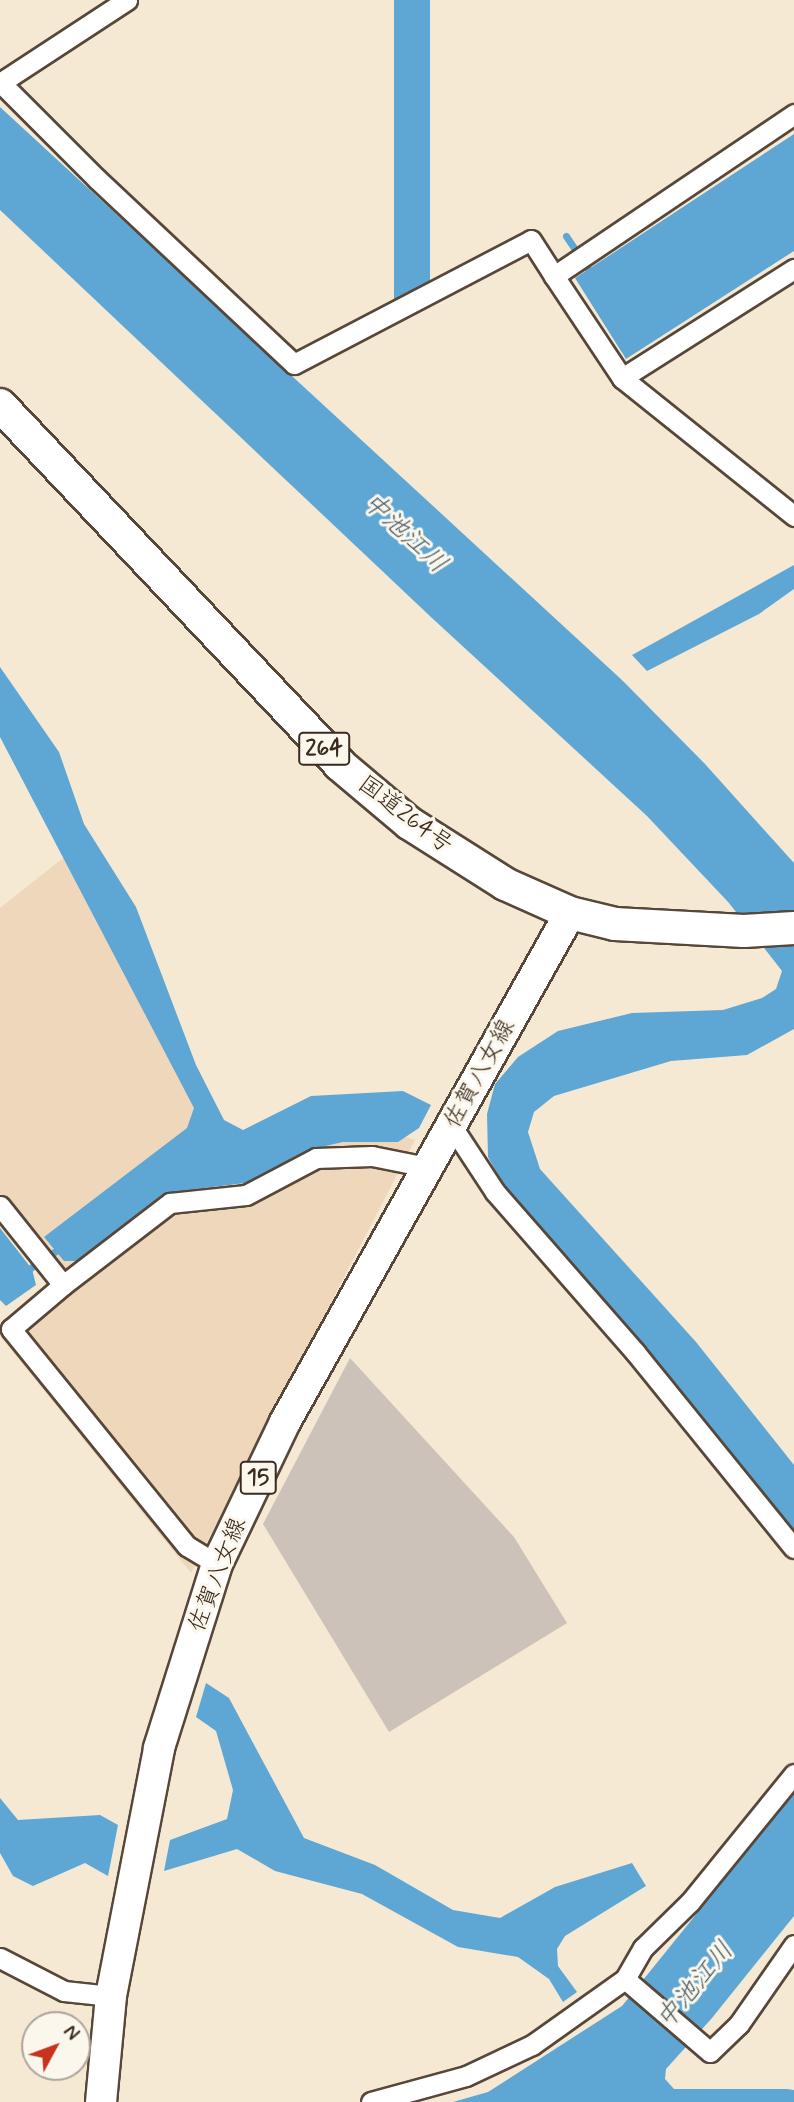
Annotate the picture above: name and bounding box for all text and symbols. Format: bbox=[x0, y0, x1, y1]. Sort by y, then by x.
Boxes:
water label: 中池江川 bbox=[355, 487, 453, 581]
road number: 264 bbox=[298, 730, 350, 768]
street label: 国道264号 bbox=[352, 770, 458, 860]
street label: 佐賀八女線 bbox=[438, 1015, 522, 1133]
road number: 15 bbox=[239, 1458, 277, 1498]
street label: 佐賀八女線 bbox=[183, 1514, 253, 1636]
water label: 中池江川 bbox=[651, 1936, 741, 2036]
north arrow bbox=[21, 2011, 91, 2081]
text: N bbox=[57, 2020, 84, 2046]

